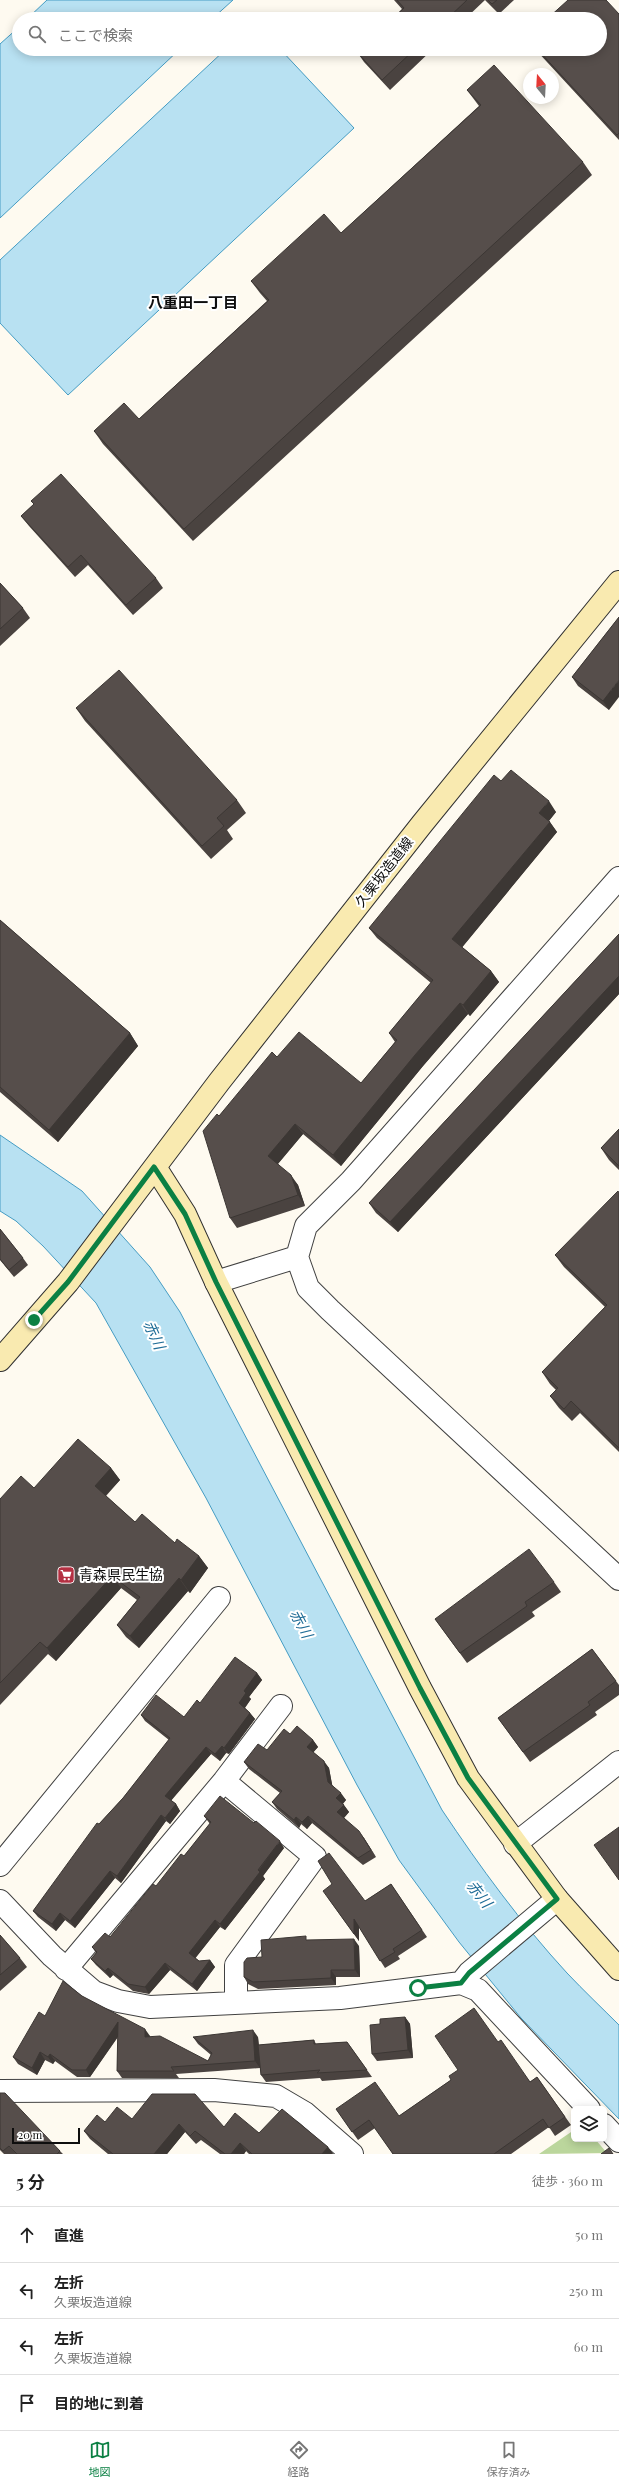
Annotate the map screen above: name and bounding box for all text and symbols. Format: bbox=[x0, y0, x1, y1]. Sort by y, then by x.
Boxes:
search box bbox=[12, 12, 607, 56]
icon: search bbox=[26, 23, 48, 45]
text: ここで検索 bbox=[58, 25, 133, 45]
north arrow bbox=[523, 68, 559, 104]
district label: 八重田一丁目 bbox=[148, 292, 238, 312]
street label: 久栗坂造道線 bbox=[350, 833, 417, 911]
route end bbox=[25, 1311, 43, 1329]
water label: 赤川 bbox=[140, 1317, 171, 1354]
supermarket icon: 青森県民生協 bbox=[56, 1565, 76, 1585]
place label: 青森県民生協 bbox=[79, 1565, 163, 1584]
water label: 赤川 bbox=[286, 1606, 319, 1643]
water label: 赤川 bbox=[463, 1875, 498, 1913]
route start bbox=[409, 1979, 427, 1997]
map controls bbox=[571, 2106, 607, 2142]
button: layers bbox=[571, 2106, 607, 2142]
scale bar bbox=[12, 2126, 80, 2145]
text: 20 m bbox=[18, 2127, 42, 2142]
text: 5 分 bbox=[16, 2170, 45, 2192]
text: 徒歩 · 360 m bbox=[532, 2172, 603, 2189]
icon: ahead bbox=[16, 2224, 38, 2246]
text: 直進 bbox=[54, 2225, 84, 2245]
text: 50 m bbox=[575, 2226, 603, 2243]
text: 左折 bbox=[54, 2272, 84, 2292]
icon: left bbox=[16, 2280, 38, 2302]
text: 250 m bbox=[569, 2282, 603, 2299]
text: 久栗坂造道線 bbox=[54, 2293, 132, 2310]
text: 左折 bbox=[54, 2328, 84, 2348]
icon: left bbox=[16, 2336, 38, 2358]
text: 60 m bbox=[574, 2338, 603, 2355]
text: 久栗坂造道線 bbox=[54, 2349, 132, 2366]
icon: arrive bbox=[16, 2392, 38, 2414]
text: 目的地に到着 bbox=[54, 2393, 144, 2413]
tab: 地図 bbox=[89, 2439, 111, 2479]
tab: 経路 bbox=[288, 2439, 310, 2479]
tab: 保存済み bbox=[487, 2439, 531, 2479]

